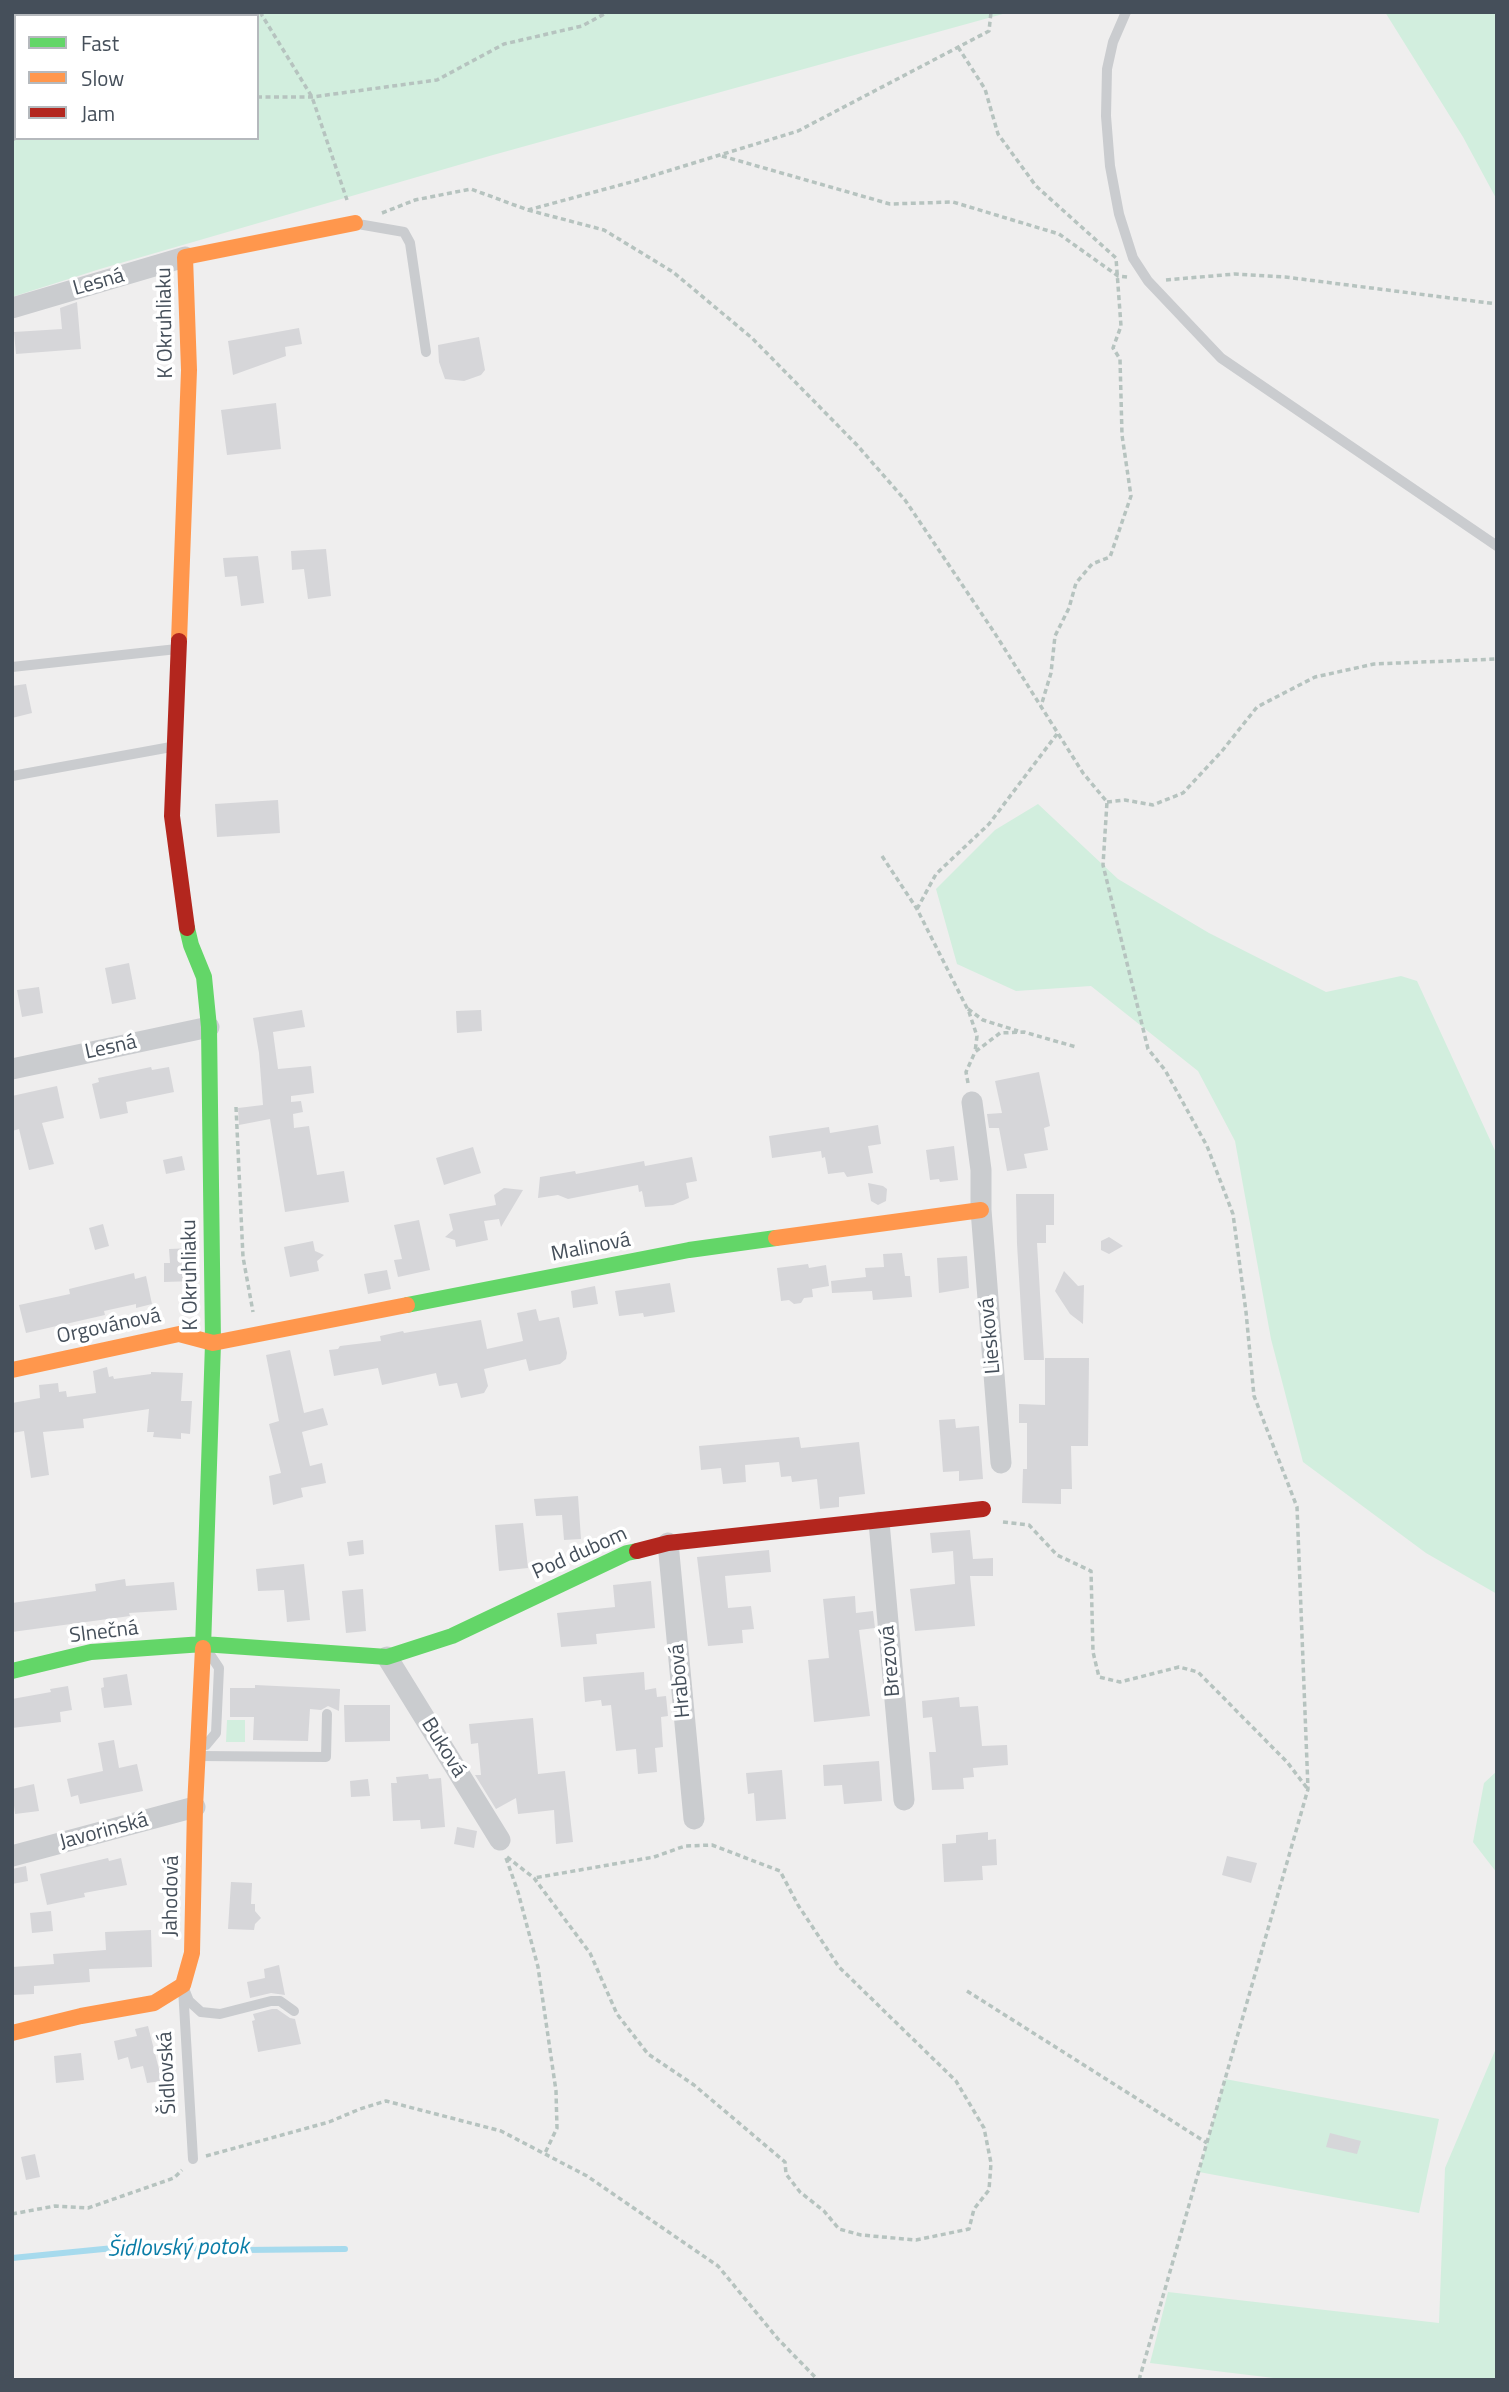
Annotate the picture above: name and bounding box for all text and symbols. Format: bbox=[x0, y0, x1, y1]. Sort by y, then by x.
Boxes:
legend bbox=[14, 14, 259, 140]
text: Fast bbox=[81, 27, 119, 59]
text: Slow bbox=[81, 62, 124, 94]
text: Jam bbox=[81, 97, 115, 129]
street label: Lesná bbox=[70, 264, 128, 302]
street label: K Okruhliaku bbox=[152, 267, 180, 379]
street label: Lesná bbox=[83, 1030, 139, 1066]
street label: K Okruhliaku bbox=[177, 1219, 205, 1331]
street label: Malinová bbox=[549, 1228, 633, 1268]
street label: Liesková bbox=[975, 1297, 1007, 1375]
street label: Orgovánová bbox=[55, 1304, 163, 1350]
street label: Pod dubom bbox=[529, 1522, 631, 1586]
street label: Slnečná bbox=[68, 1616, 140, 1650]
street label: Brezová bbox=[875, 1624, 907, 1698]
street label: Hrabová bbox=[665, 1643, 697, 1719]
street label: Buková bbox=[415, 1714, 471, 1782]
street label: Javorinská bbox=[57, 1808, 151, 1856]
street label: Jahodová bbox=[159, 1855, 185, 1937]
street label: Šidlovská bbox=[153, 2031, 183, 2115]
water label: Šidlovský potok bbox=[107, 2234, 249, 2264]

